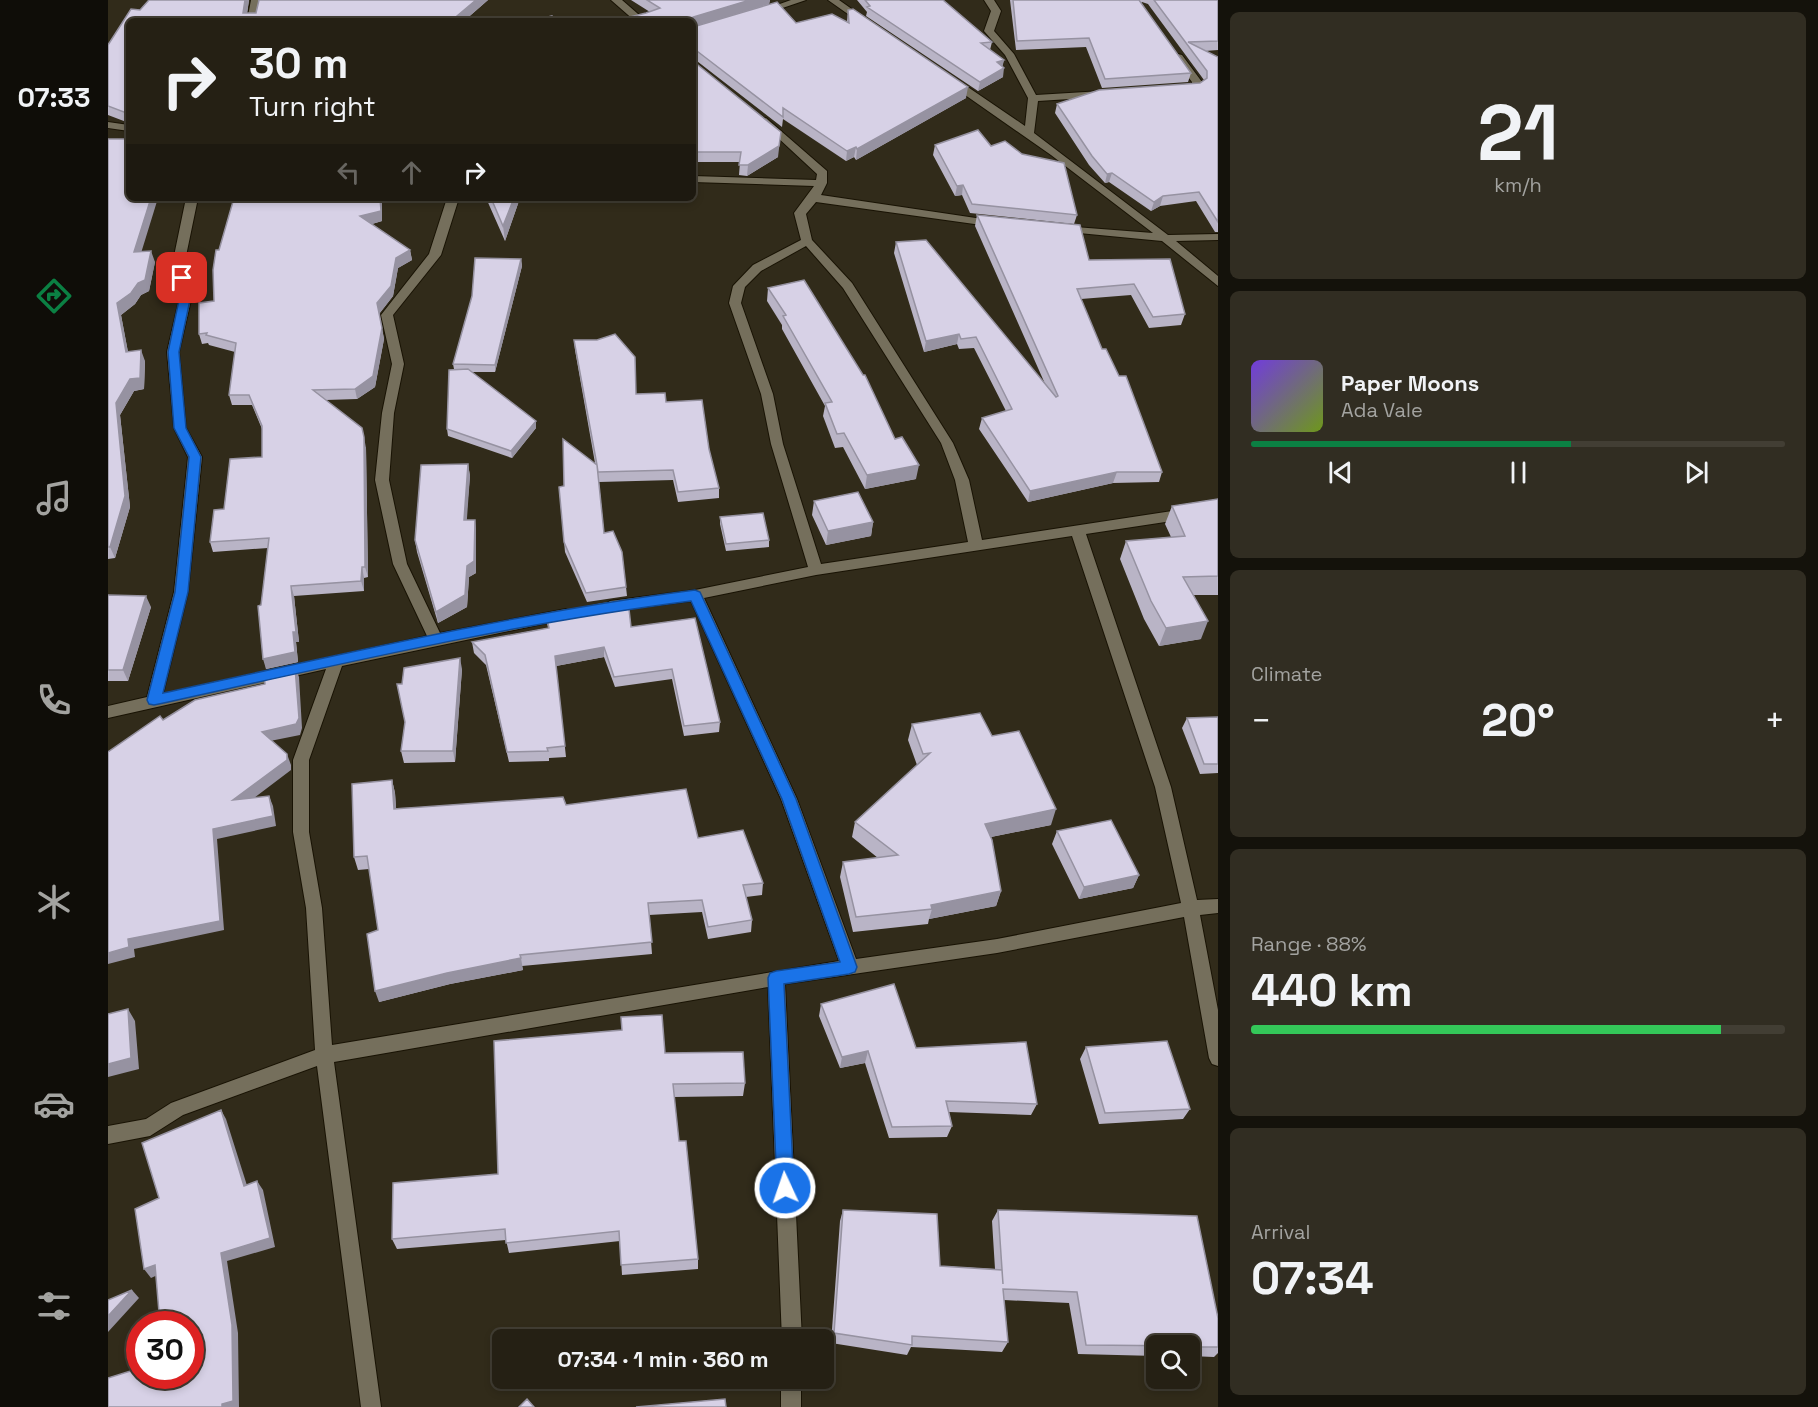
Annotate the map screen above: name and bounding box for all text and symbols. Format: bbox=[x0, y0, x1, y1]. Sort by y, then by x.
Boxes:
text: 30 m bbox=[249, 37, 348, 90]
icon: right bbox=[150, 42, 228, 120]
text: 07:33 bbox=[18, 80, 90, 115]
text: 21 bbox=[1477, 83, 1559, 183]
text: Turn right bbox=[249, 89, 376, 124]
icon: left bbox=[332, 156, 365, 189]
icon: ahead bbox=[395, 156, 428, 189]
icon: right bbox=[458, 156, 491, 189]
text: km/h bbox=[1494, 172, 1542, 198]
pin bbox=[156, 252, 207, 303]
icon: arrive bbox=[165, 261, 198, 294]
icon: directions bbox=[33, 275, 75, 317]
text: Paper Moons bbox=[1341, 369, 1479, 397]
text: Ada Vale bbox=[1341, 397, 1423, 423]
icon: previous bbox=[1324, 456, 1357, 489]
icon: pause bbox=[1502, 456, 1535, 489]
icon: next bbox=[1680, 456, 1713, 489]
icon: music bbox=[33, 477, 75, 519]
text: Climate bbox=[1251, 661, 1322, 687]
icon: phone bbox=[33, 679, 75, 721]
text: 20° bbox=[1481, 692, 1555, 749]
text: − bbox=[1251, 700, 1271, 742]
text: + bbox=[1765, 700, 1785, 742]
icon: climate bbox=[33, 881, 75, 923]
text: Range · 88% bbox=[1251, 931, 1366, 957]
text: 440 km bbox=[1251, 962, 1413, 1019]
icon: car bbox=[33, 1083, 75, 1125]
position arrow bbox=[753, 1156, 817, 1220]
text: Arrival bbox=[1251, 1219, 1310, 1245]
text: 07:34 bbox=[1251, 1250, 1374, 1307]
icon: filters bbox=[33, 1285, 75, 1327]
speed limit sign: 30 bbox=[126, 1311, 204, 1389]
map controls bbox=[1146, 1335, 1200, 1389]
button: search bbox=[1146, 1335, 1200, 1389]
text: 07:34 · 1 min · 360 m bbox=[557, 1345, 769, 1373]

